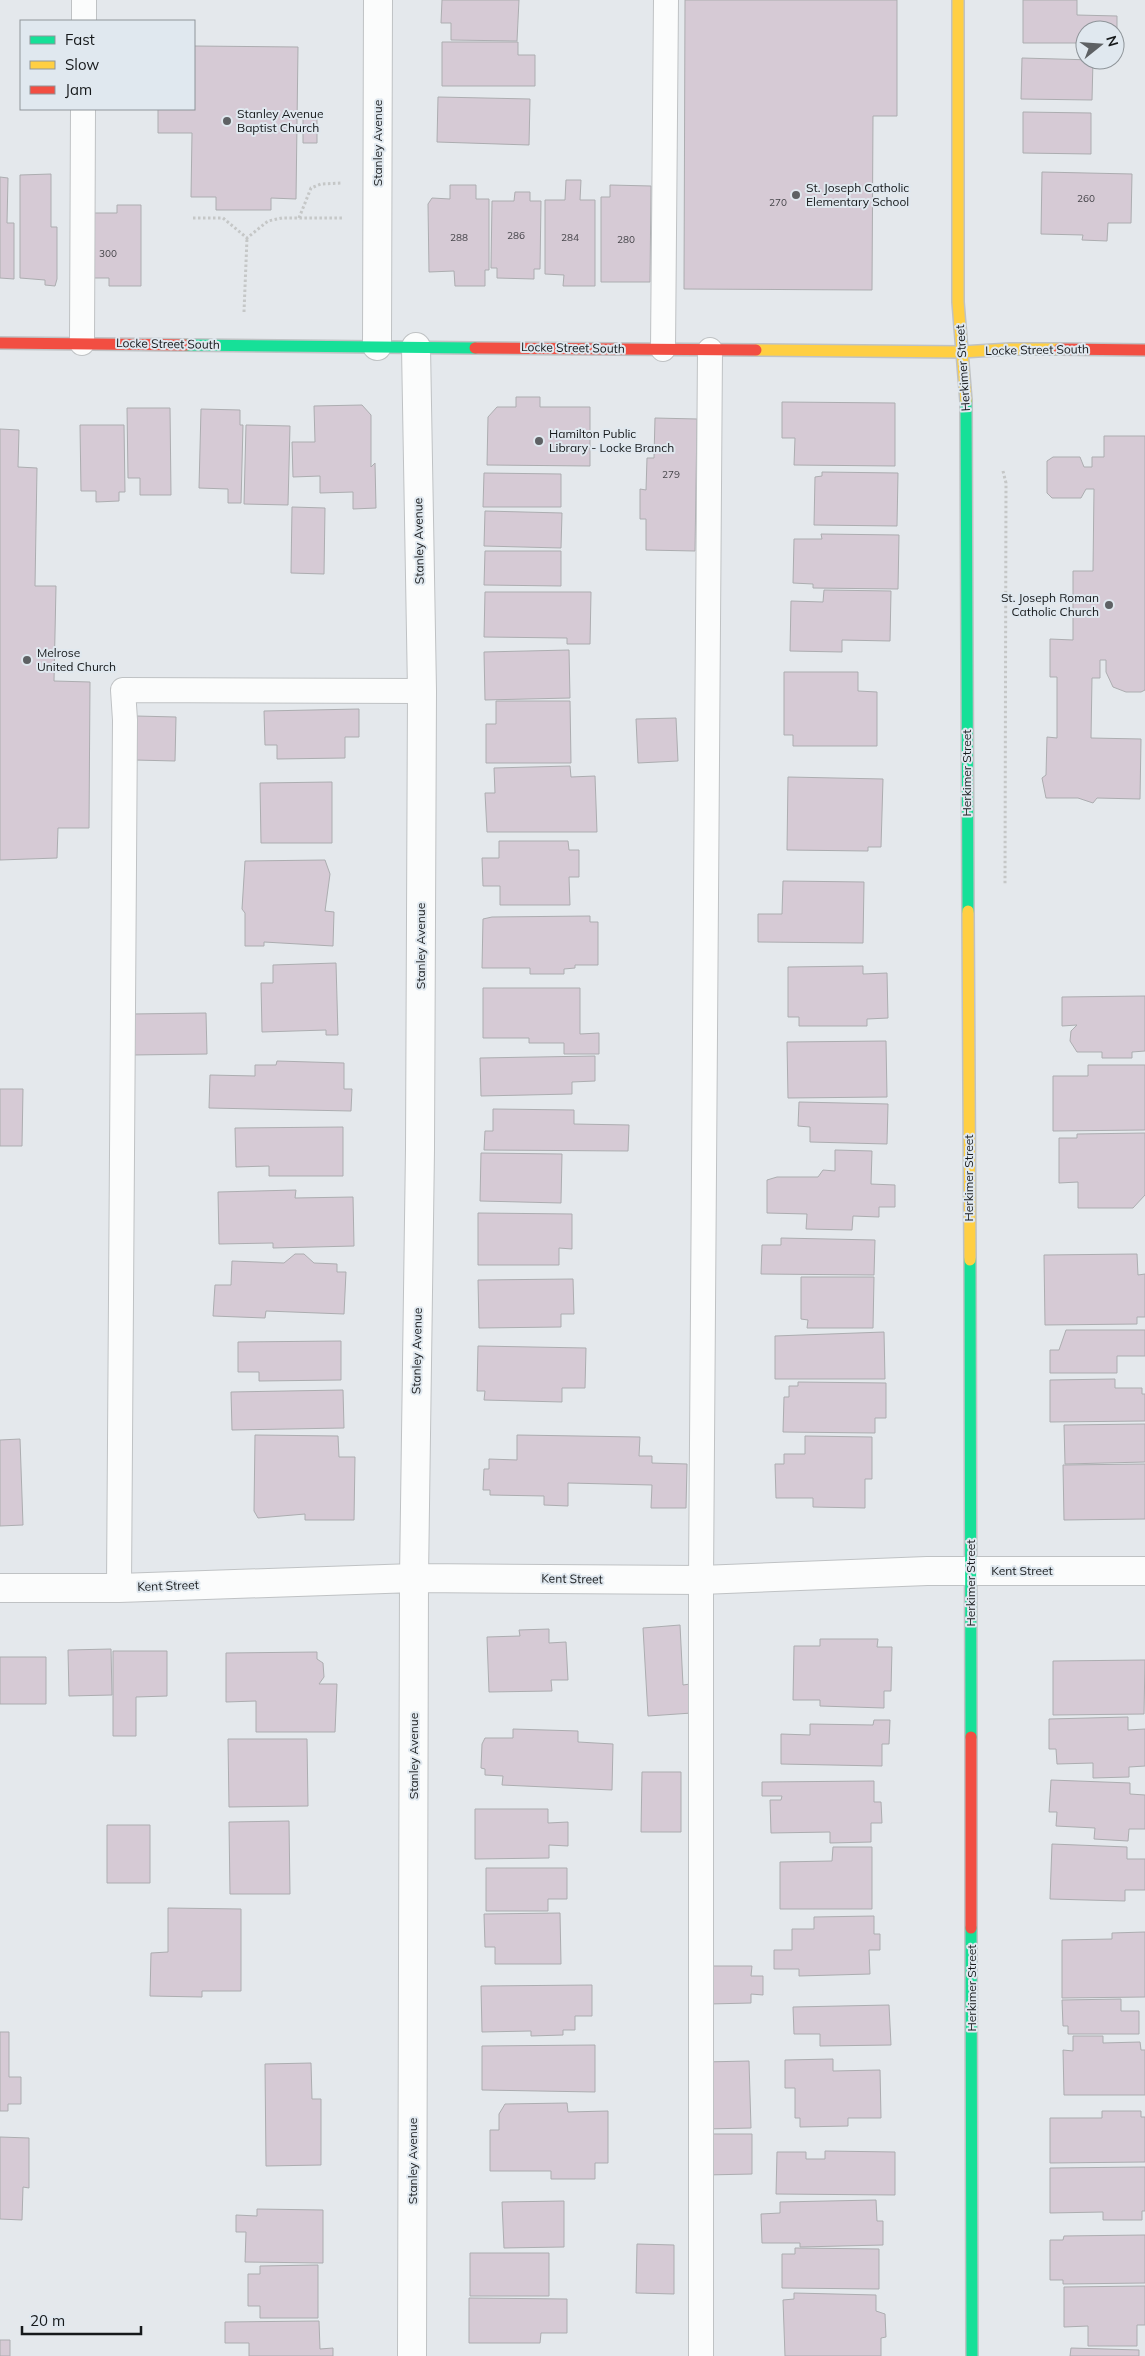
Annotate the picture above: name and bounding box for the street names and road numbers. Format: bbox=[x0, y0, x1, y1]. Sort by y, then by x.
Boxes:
street label: Stanley Avenue bbox=[370, 100, 385, 186]
street label: Herkimer Street bbox=[952, 324, 973, 412]
street label: Locke Street South bbox=[116, 335, 220, 352]
street label: Locke Street South bbox=[521, 339, 625, 356]
street label: Locke Street South bbox=[985, 341, 1089, 358]
street label: Stanley Avenue bbox=[410, 498, 427, 584]
street label: Herkimer Street bbox=[959, 730, 974, 816]
street label: Stanley Avenue bbox=[413, 903, 428, 989]
street label: Herkimer Street bbox=[961, 1135, 976, 1221]
street label: Stanley Avenue bbox=[408, 1308, 425, 1394]
street label: Herkimer Street bbox=[963, 1540, 978, 1626]
street label: Kent Street bbox=[991, 1563, 1053, 1578]
street label: Kent Street bbox=[541, 1570, 603, 1587]
street label: Kent Street bbox=[137, 1577, 199, 1594]
street label: Stanley Avenue bbox=[406, 1713, 421, 1799]
street label: Herkimer Street bbox=[964, 1945, 979, 2031]
street label: Stanley Avenue bbox=[405, 2118, 420, 2204]

